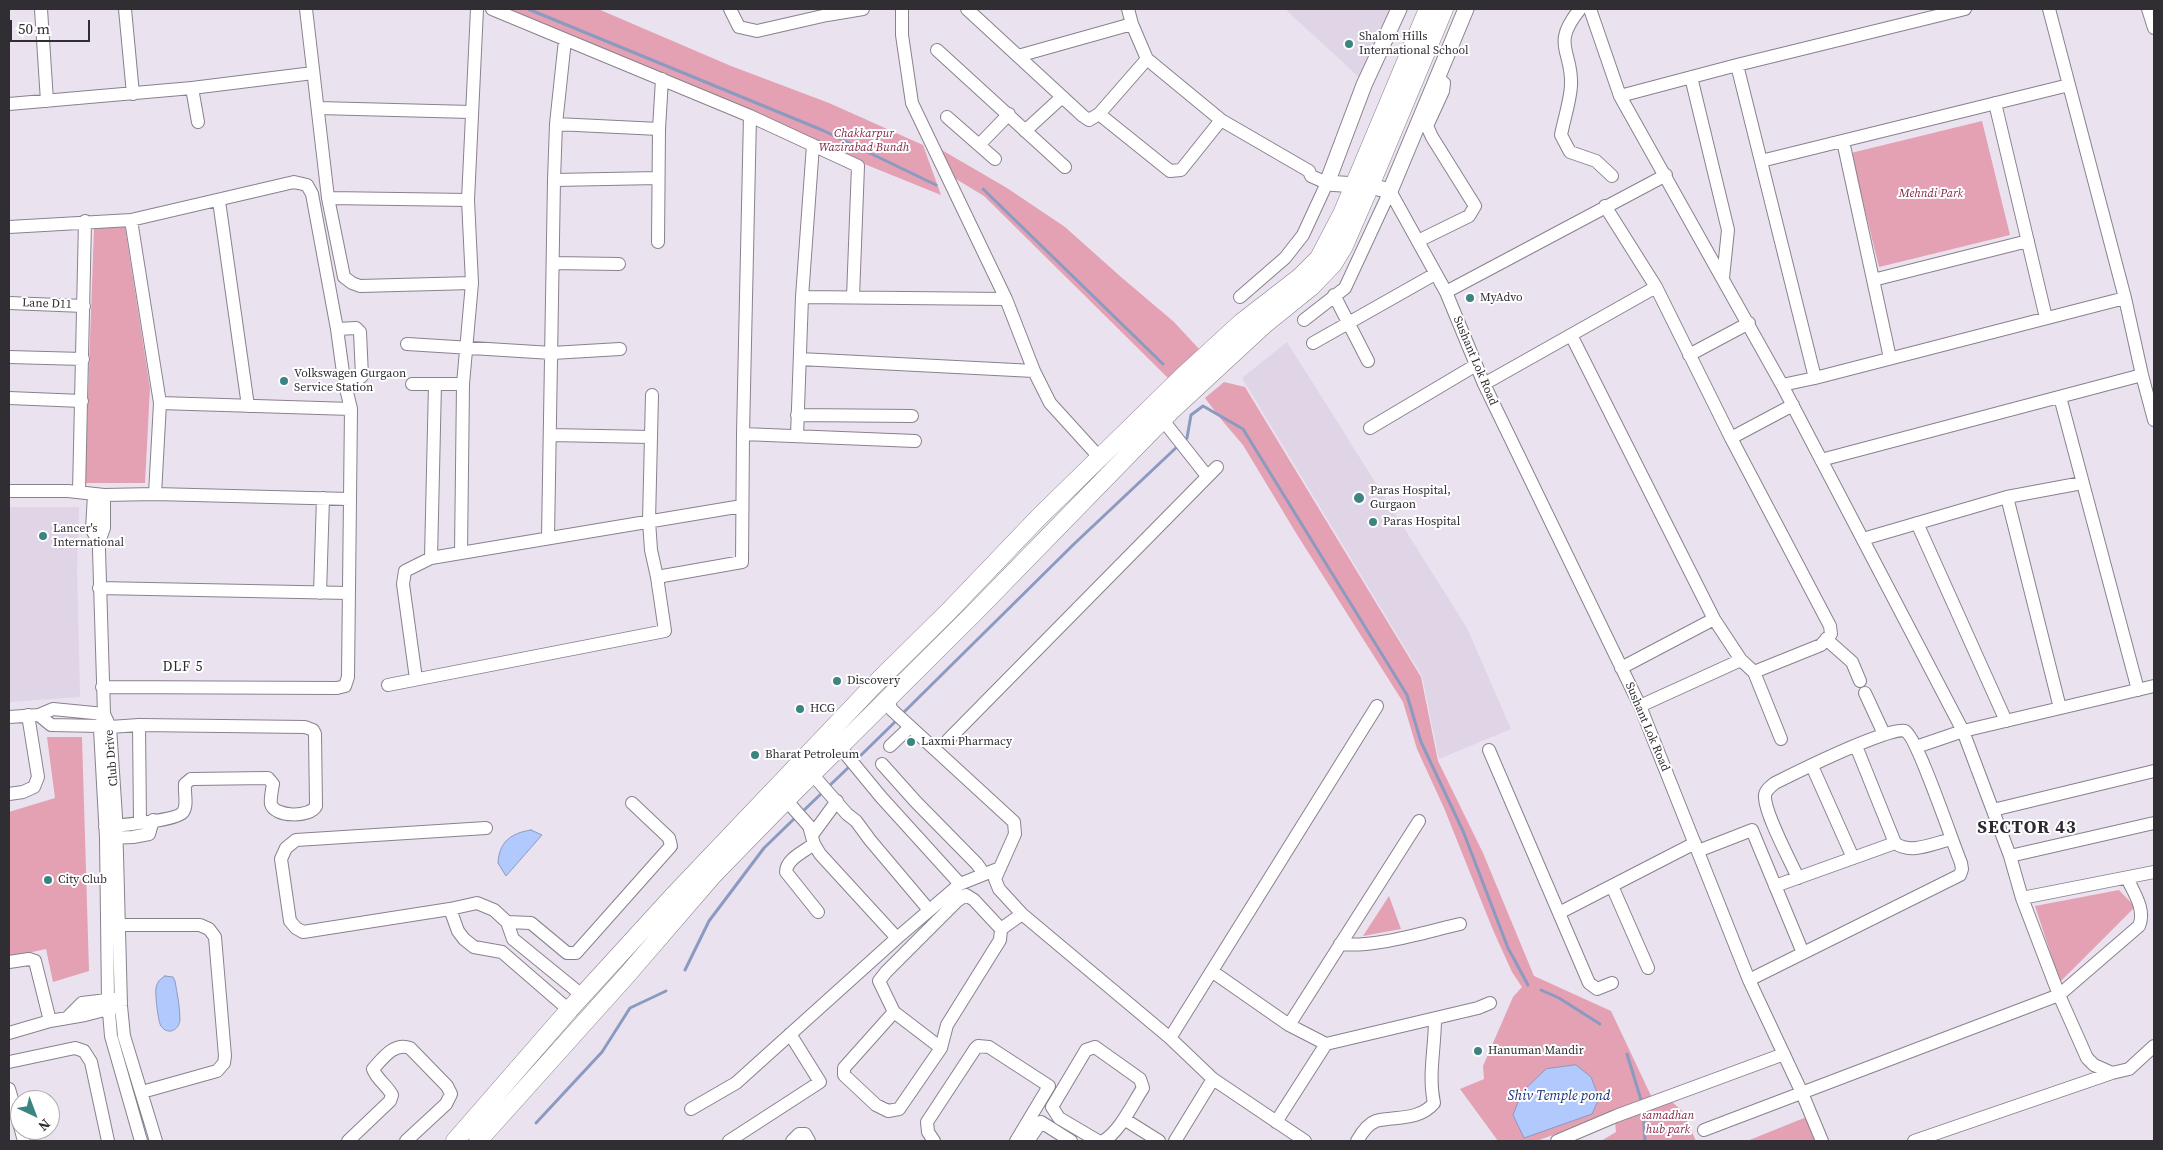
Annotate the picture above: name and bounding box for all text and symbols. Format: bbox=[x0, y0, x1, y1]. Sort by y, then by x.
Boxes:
scale bar bbox=[12, 10, 92, 42]
text: 50 m bbox=[18, 18, 50, 39]
place label: Shalom Hills International School bbox=[1359, 30, 1469, 58]
marker: Shalom Hills International School bbox=[1343, 38, 1355, 50]
park label: Chakkarpur Wazirabad Bundh bbox=[819, 127, 909, 155]
park label: Mehndi Park bbox=[1899, 187, 1963, 201]
place label: MyAdvo bbox=[1480, 291, 1523, 305]
marker: MyAdvo bbox=[1464, 292, 1476, 304]
street label: Lane D11 bbox=[22, 296, 72, 312]
street label: Sushant Lok Road bbox=[1450, 314, 1500, 408]
place label: Volkswagen Gurgaon Service Station bbox=[294, 367, 406, 395]
marker: Volkswagen Gurgaon Service Station bbox=[278, 375, 290, 387]
place label: Paras Hospital, Gurgaon bbox=[1370, 484, 1451, 512]
marker: Paras Hospital, Gurgaon bbox=[1352, 491, 1366, 505]
place label: Paras Hospital bbox=[1383, 515, 1460, 529]
marker: Paras Hospital bbox=[1367, 516, 1379, 528]
place label: Lancer's International bbox=[53, 522, 124, 550]
marker: Lancer's International bbox=[37, 530, 49, 542]
district label: DLF 5 bbox=[162, 659, 204, 675]
place label: Discovery bbox=[847, 674, 900, 688]
marker: Discovery bbox=[831, 675, 843, 687]
street label: Sushant Lok Road bbox=[1622, 680, 1672, 774]
place label: HCG bbox=[810, 702, 835, 716]
marker: HCG bbox=[794, 703, 806, 715]
street label: Club Drive bbox=[102, 729, 122, 787]
place label: Laxmi Pharmacy bbox=[921, 735, 1012, 749]
marker: Laxmi Pharmacy bbox=[905, 736, 917, 748]
place label: Bharat Petroleum bbox=[765, 748, 859, 762]
marker: Bharat Petroleum bbox=[749, 749, 761, 761]
district label: SECTOR 43 bbox=[1976, 817, 2078, 839]
place label: City Club bbox=[58, 873, 107, 887]
marker: City Club bbox=[42, 874, 54, 886]
place label: Hanuman Mandir bbox=[1488, 1044, 1584, 1058]
marker: Hanuman Mandir bbox=[1472, 1045, 1484, 1057]
water label: Shiv Temple pond bbox=[1508, 1088, 1610, 1104]
north arrow bbox=[10, 1090, 60, 1140]
park label: samadhan hub park bbox=[1642, 1109, 1694, 1137]
text: N bbox=[34, 1114, 55, 1136]

